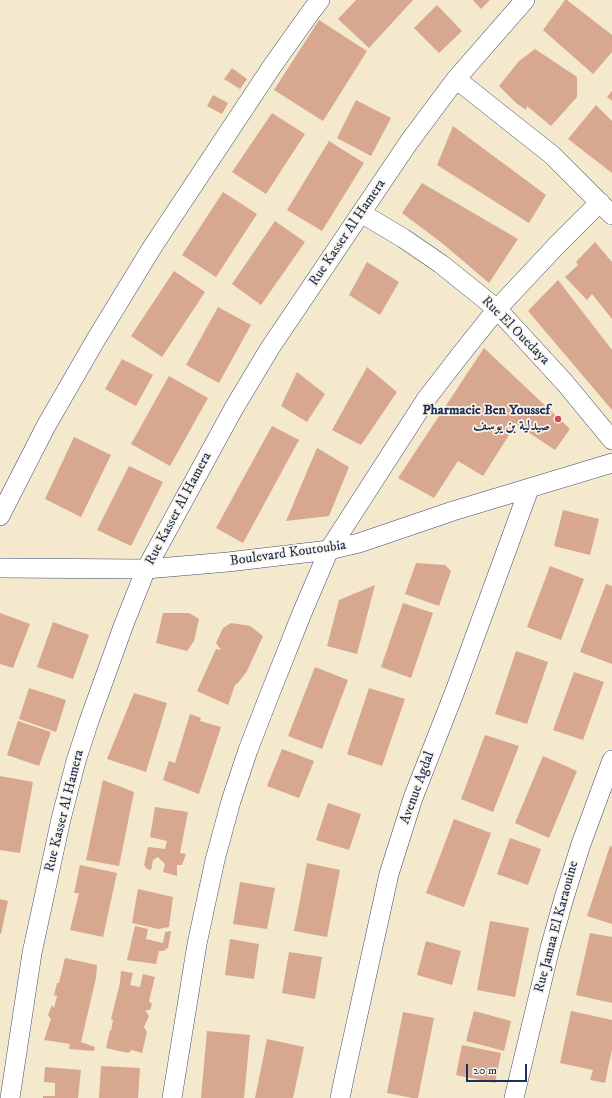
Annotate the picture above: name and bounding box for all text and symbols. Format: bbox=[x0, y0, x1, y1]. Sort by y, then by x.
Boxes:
street label: Rue Kasser Al Hamera bbox=[306, 176, 390, 290]
street label: Rue El Ouedaya bbox=[477, 293, 553, 369]
place label: Pharmacie Ben Youssef صيدلية بن يوسف bbox=[422, 403, 550, 436]
marker: Pharmacie Ben Youssef صيدلية بن يوسف bbox=[553, 414, 563, 424]
street label: Rue Kasser Al Hamera bbox=[142, 450, 216, 568]
street label: Boulevard Koutoubia bbox=[229, 538, 347, 570]
street label: Rue Kasser Al Hamera bbox=[42, 748, 88, 874]
street label: Avenue Agdal bbox=[397, 749, 439, 827]
street label: Rue Jamaa El Karaouine bbox=[531, 859, 583, 995]
scale bar bbox=[468, 1056, 529, 1082]
text: 20 m bbox=[473, 1063, 497, 1078]

